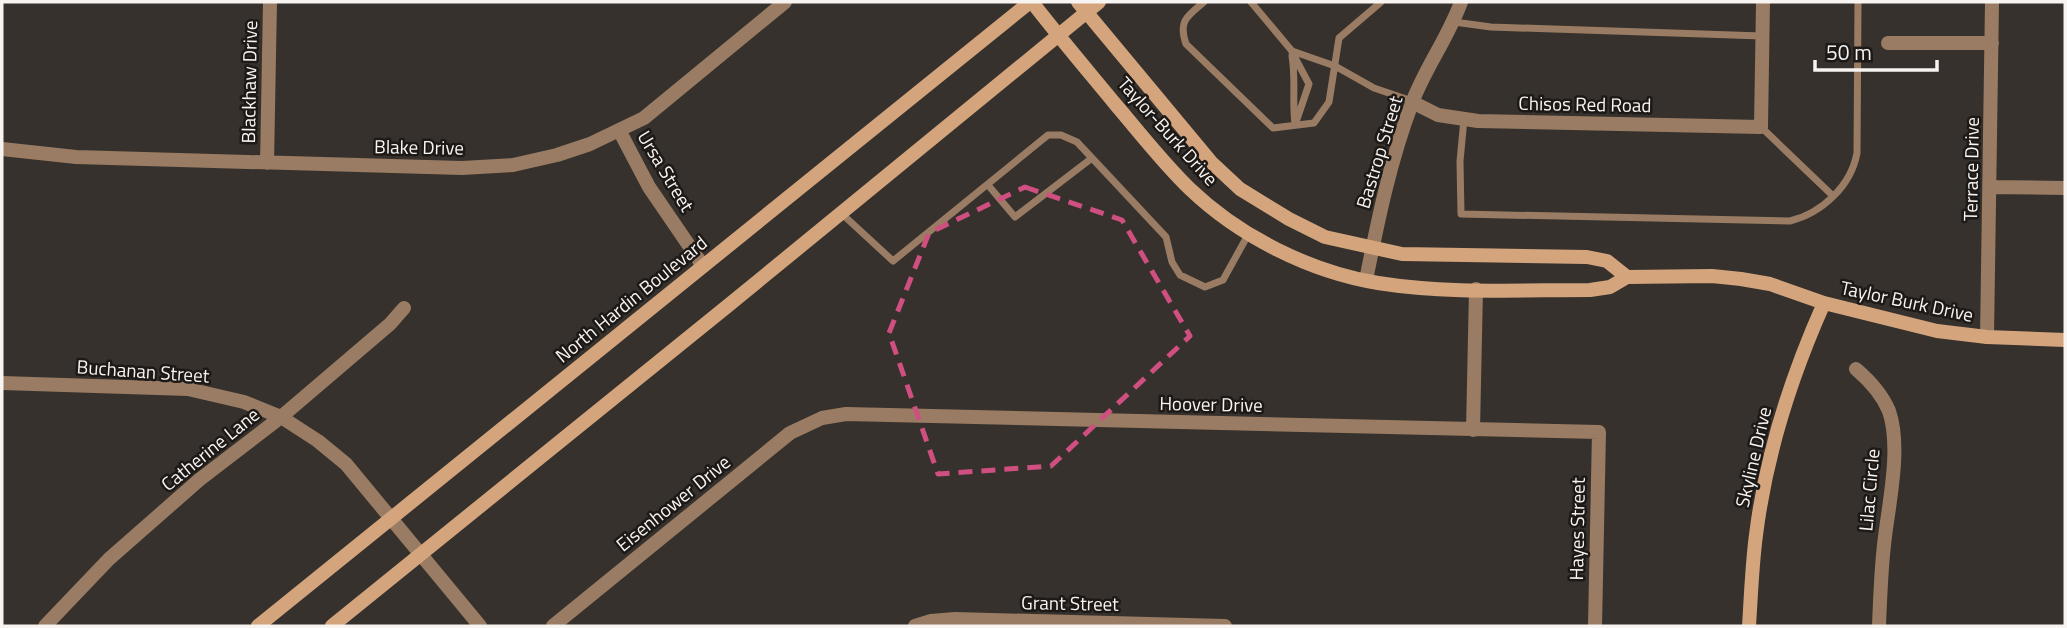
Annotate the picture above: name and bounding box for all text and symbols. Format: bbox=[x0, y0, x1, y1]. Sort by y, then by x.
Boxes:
street label: Blackhaw Drive bbox=[233, 20, 264, 144]
scale bar bbox=[1815, 28, 1938, 72]
text: 50 m bbox=[1826, 36, 1872, 68]
street label: Taylor-Burk Drive bbox=[1111, 69, 1226, 192]
street label: Chisos Red Road bbox=[1518, 88, 1652, 119]
street label: Bastrop Street bbox=[1348, 92, 1409, 212]
street label: Terrace Drive bbox=[1955, 117, 1986, 221]
street label: Ursa Street bbox=[631, 125, 702, 217]
street label: Blake Drive bbox=[374, 131, 464, 162]
street label: North Hardin Boulevard bbox=[548, 228, 713, 369]
street label: Taylor Burk Drive bbox=[1838, 272, 1976, 329]
street label: Buchanan Street bbox=[76, 351, 211, 390]
street label: Hoover Drive bbox=[1159, 388, 1263, 419]
street label: Catherine Lane bbox=[154, 400, 265, 497]
street label: Skyline Drive bbox=[1727, 404, 1778, 510]
street label: Eisenhower Drive bbox=[609, 447, 736, 558]
street label: Lilac Circle bbox=[1850, 447, 1887, 532]
street label: Hayes Street bbox=[1561, 477, 1592, 581]
street label: Grant Street bbox=[1021, 587, 1119, 618]

